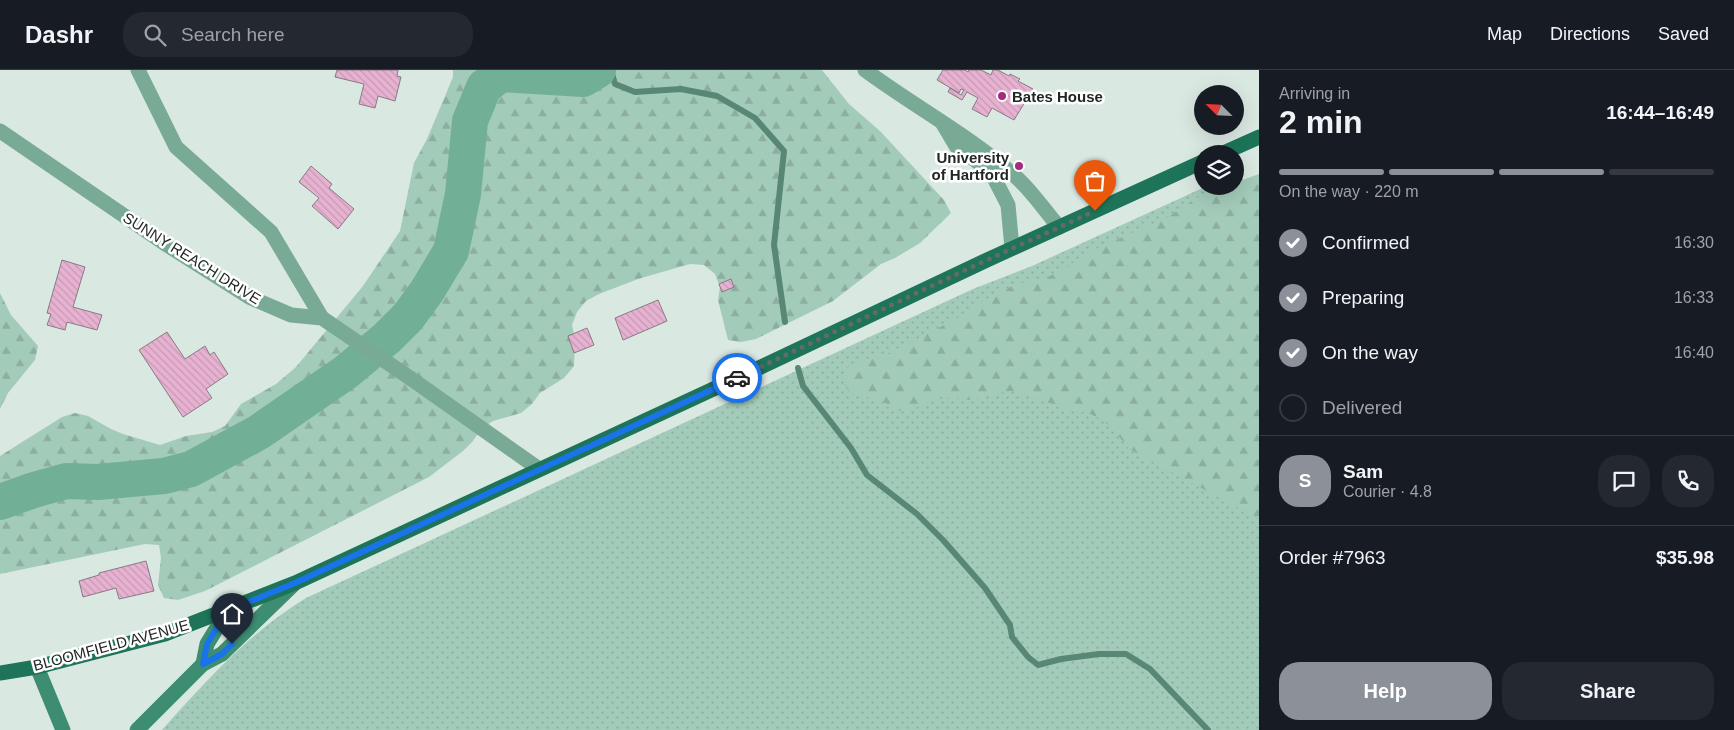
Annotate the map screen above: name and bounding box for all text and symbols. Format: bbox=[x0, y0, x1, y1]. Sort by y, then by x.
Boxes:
search box bbox=[123, 12, 473, 57]
text: Dashr bbox=[25, 21, 93, 48]
icon: search bbox=[141, 21, 169, 49]
text: Search here bbox=[181, 24, 285, 45]
text: Map bbox=[1487, 24, 1522, 44]
text: Directions bbox=[1550, 24, 1630, 44]
text: Saved bbox=[1658, 24, 1709, 44]
north arrow bbox=[1194, 85, 1244, 135]
map controls bbox=[1194, 85, 1244, 195]
text: Arriving in bbox=[1279, 85, 1350, 102]
place label: Bates House bbox=[1012, 88, 1103, 105]
marker: Bates House bbox=[996, 90, 1008, 102]
text: 16:44–16:49 bbox=[1606, 102, 1714, 123]
text: 2 min bbox=[1279, 104, 1363, 140]
button: layers bbox=[1194, 145, 1244, 195]
place label: University of Hartford bbox=[932, 149, 1010, 183]
marker: University of Hartford bbox=[1013, 160, 1025, 172]
pin bbox=[1074, 160, 1116, 211]
icon: bag bbox=[1081, 167, 1109, 195]
text: On the way · 220 m bbox=[1279, 183, 1419, 200]
street label: SUNNY REACH DRIVE bbox=[120, 209, 264, 307]
icon: check bbox=[1279, 229, 1307, 257]
text: Confirmed bbox=[1322, 232, 1410, 253]
text: 16:30 bbox=[1674, 234, 1714, 251]
icon: check bbox=[1279, 284, 1307, 312]
text: Preparing bbox=[1322, 287, 1404, 308]
text: 16:33 bbox=[1674, 289, 1714, 306]
icon: check bbox=[1279, 339, 1307, 367]
text: On the way bbox=[1322, 342, 1418, 363]
text: 16:40 bbox=[1674, 344, 1714, 361]
courier bbox=[712, 353, 762, 403]
icon: car bbox=[723, 364, 751, 392]
text: Delivered bbox=[1322, 397, 1402, 418]
button: chat bbox=[1598, 455, 1650, 507]
button: phone bbox=[1662, 455, 1714, 507]
text: Sam bbox=[1343, 461, 1383, 482]
text: S bbox=[1299, 470, 1311, 491]
text: Courier · 4.8 bbox=[1343, 483, 1432, 500]
text: Order #7963 bbox=[1279, 547, 1386, 568]
text: $35.98 bbox=[1656, 547, 1714, 568]
pin bbox=[211, 593, 253, 644]
icon: home bbox=[218, 600, 246, 628]
street label: BLOOMFIELD AVENUE bbox=[31, 616, 191, 674]
button: Help bbox=[1279, 662, 1492, 720]
button: Share bbox=[1502, 662, 1714, 720]

